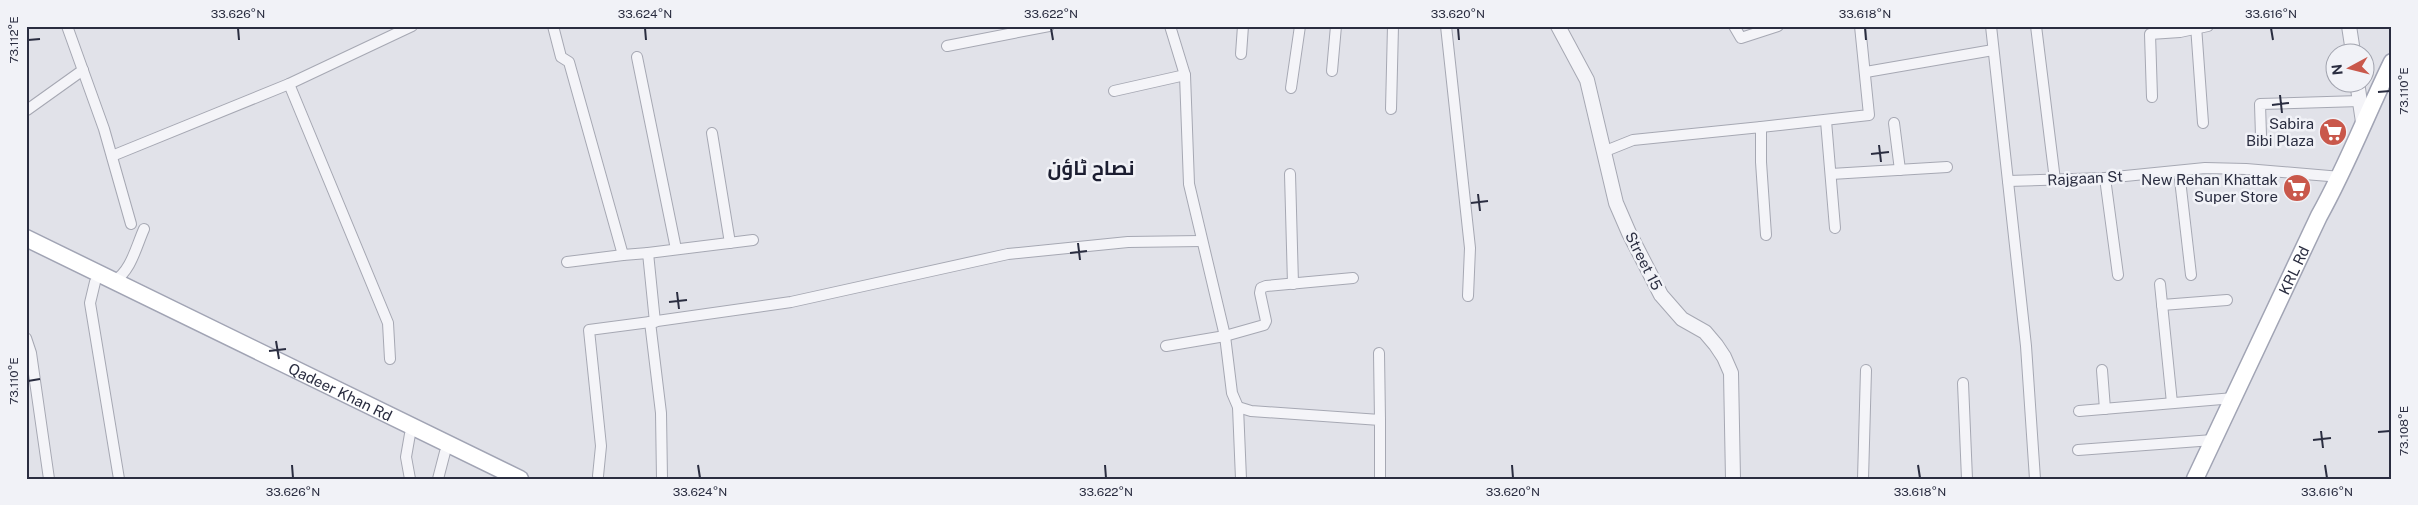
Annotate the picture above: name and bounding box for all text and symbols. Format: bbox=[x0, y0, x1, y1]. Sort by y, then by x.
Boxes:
text: 33.626°N bbox=[211, 7, 265, 21]
text: 33.624°N bbox=[618, 7, 672, 21]
text: 33.622°N bbox=[1024, 7, 1078, 21]
text: 33.620°N bbox=[1431, 7, 1485, 21]
text: 33.618°N bbox=[1839, 7, 1891, 21]
text: 33.616°N bbox=[2245, 7, 2297, 21]
text: 73.112°E bbox=[7, 16, 21, 64]
north arrow bbox=[2326, 42, 2376, 92]
text: N bbox=[2328, 63, 2346, 76]
text: 73.110°E bbox=[2397, 67, 2411, 115]
place label: Sabira Bibi Plaza bbox=[2246, 115, 2314, 149]
supermarket icon: Sabira Bibi Plaza bbox=[2318, 117, 2348, 147]
district label: نصاح ٹاؤن bbox=[1048, 156, 1134, 182]
street label: Rajgaan St bbox=[2047, 168, 2123, 188]
place label: New Rehan Khattak Super Store bbox=[2141, 171, 2278, 205]
supermarket icon: New Rehan Khattak Super Store bbox=[2282, 173, 2312, 203]
street label: Street 15 bbox=[1622, 229, 1666, 293]
street label: KRL Rd bbox=[2275, 243, 2312, 297]
text: 73.110°E bbox=[7, 357, 21, 405]
street label: Qadeer Khan Rd bbox=[286, 359, 395, 424]
text: 73.108°E bbox=[2397, 406, 2411, 456]
text: 33.626°N bbox=[266, 485, 320, 499]
text: 33.624°N bbox=[673, 485, 727, 499]
text: 33.622°N bbox=[1079, 485, 1133, 499]
text: 33.620°N bbox=[1486, 485, 1540, 499]
text: 33.618°N bbox=[1894, 485, 1946, 499]
text: 33.616°N bbox=[2301, 485, 2353, 499]

